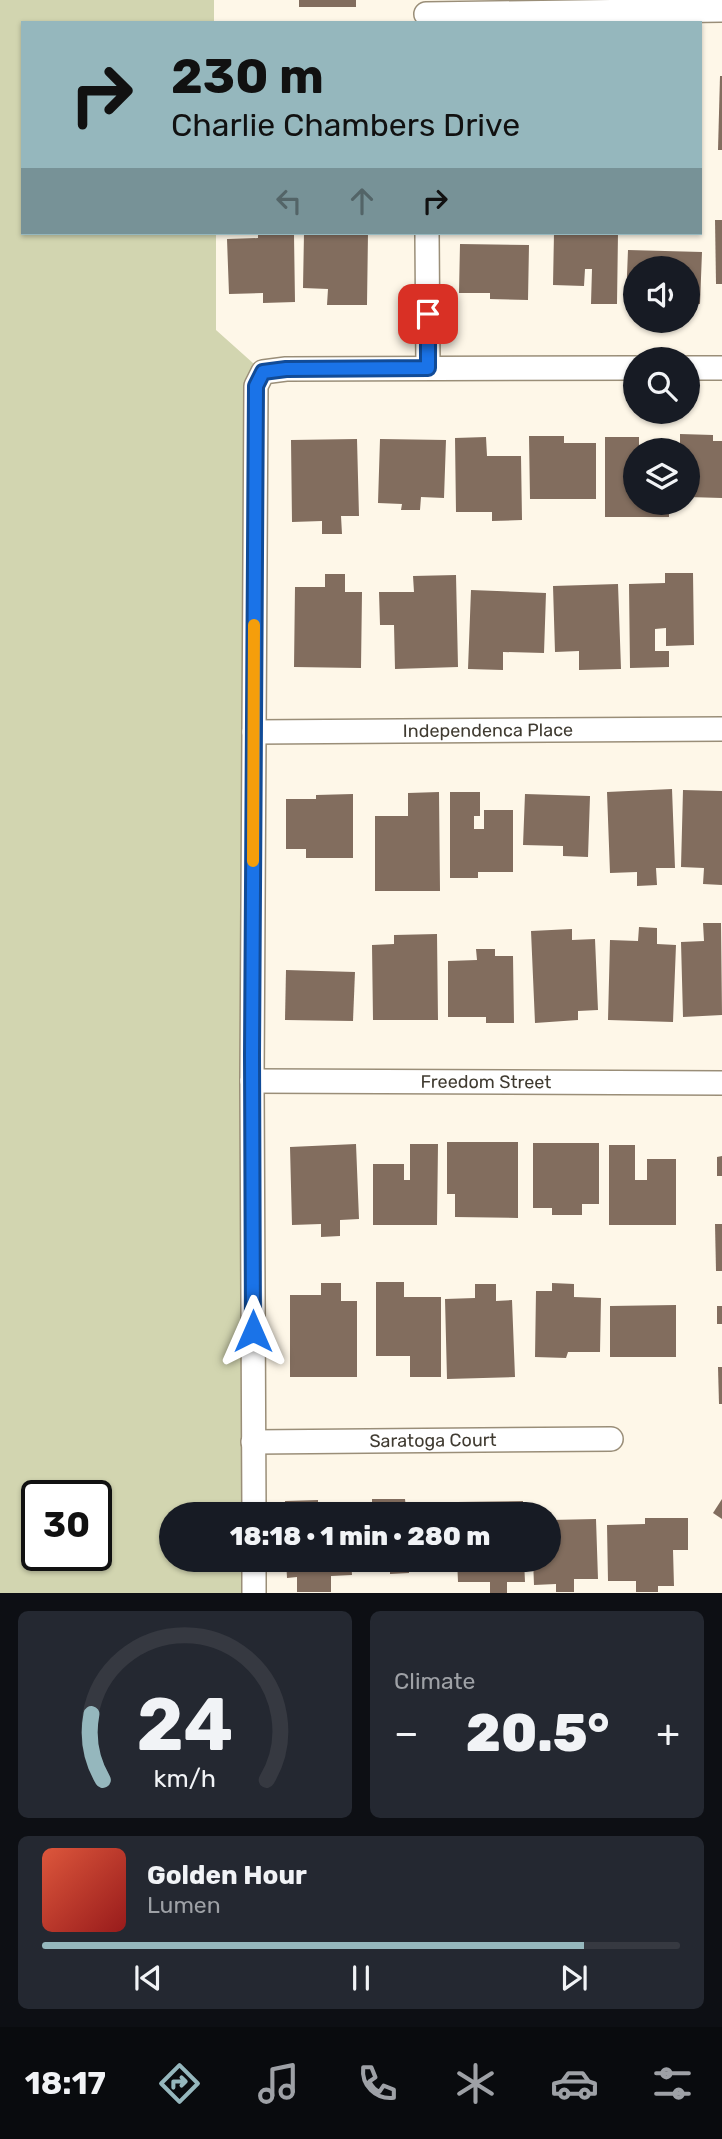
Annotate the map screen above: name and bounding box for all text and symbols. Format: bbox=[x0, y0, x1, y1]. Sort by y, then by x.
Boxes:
text: 230 m bbox=[171, 47, 324, 105]
icon: right bbox=[56, 49, 147, 140]
text: Charlie Chambers Drive bbox=[171, 106, 520, 144]
icon: left bbox=[270, 182, 308, 220]
icon: ahead bbox=[343, 182, 381, 220]
icon: right bbox=[416, 182, 454, 220]
map controls bbox=[623, 256, 700, 515]
button: sound bbox=[623, 256, 700, 333]
pin bbox=[398, 284, 458, 344]
icon: arrive bbox=[409, 295, 447, 333]
button: search bbox=[623, 347, 700, 424]
button: layers bbox=[623, 438, 700, 515]
street label: Independenca Place bbox=[403, 719, 573, 742]
street label: Freedom Street bbox=[421, 1071, 551, 1093]
position arrow bbox=[216, 1294, 290, 1368]
street label: Saratoga Court bbox=[369, 1429, 497, 1452]
speed limit sign: 30 bbox=[21, 1480, 112, 1571]
text: 18:18 · 1 min · 280 m bbox=[230, 1521, 490, 1552]
text: Climate bbox=[394, 1667, 475, 1695]
text: 24 bbox=[137, 1683, 233, 1769]
text: 20.5° bbox=[466, 1702, 609, 1764]
text: − bbox=[394, 1710, 419, 1756]
text: + bbox=[656, 1710, 680, 1756]
text: km/h bbox=[154, 1764, 216, 1793]
text: Golden Hour bbox=[147, 1860, 307, 1891]
text: Lumen bbox=[147, 1891, 221, 1919]
icon: previous bbox=[129, 1959, 167, 1997]
icon: pause bbox=[342, 1959, 380, 1997]
icon: next bbox=[555, 1959, 593, 1997]
icon: directions bbox=[155, 2059, 204, 2108]
icon: music bbox=[254, 2059, 303, 2108]
icon: phone bbox=[353, 2059, 402, 2108]
icon: climate bbox=[451, 2059, 500, 2108]
icon: car bbox=[550, 2059, 599, 2108]
icon: filters bbox=[648, 2059, 697, 2108]
text: 18:17 bbox=[25, 2064, 106, 2102]

